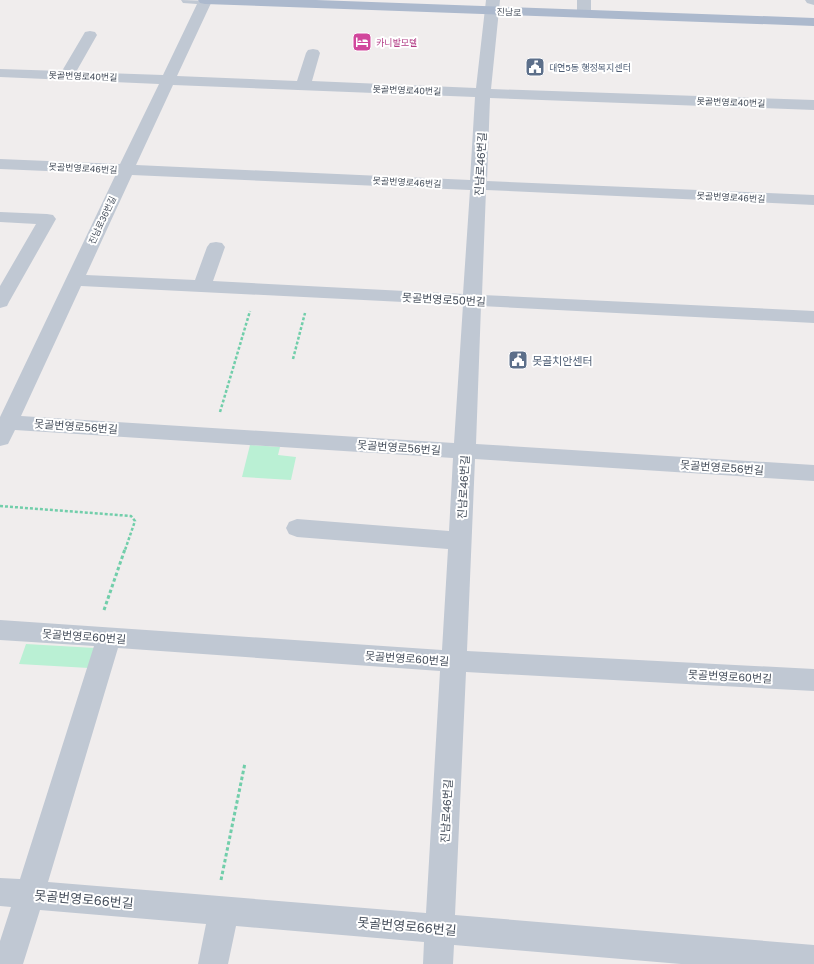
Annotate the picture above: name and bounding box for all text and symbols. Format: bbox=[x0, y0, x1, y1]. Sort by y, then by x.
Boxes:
street label: 진남로 bbox=[496, 6, 522, 18]
hotel icon: 카니발모텔 bbox=[351, 31, 373, 53]
place label: 카니발모텔 bbox=[376, 37, 417, 48]
public building icon: 대연5동 행정복지센터 bbox=[524, 56, 546, 78]
place label: 대연5동 행정복지센터 bbox=[549, 62, 631, 73]
street label: 못골번영로40번길 bbox=[48, 69, 118, 83]
street label: 못골번영로40번길 bbox=[372, 83, 442, 97]
street label: 못골번영로40번길 bbox=[696, 95, 766, 109]
street label: 진남로46번길 bbox=[472, 132, 488, 196]
street label: 못골번영로46번길 bbox=[48, 161, 118, 175]
street label: 못골번영로46번길 bbox=[372, 175, 442, 189]
street label: 못골번영로46번길 bbox=[696, 190, 766, 204]
street label: 진남로36번길 bbox=[86, 194, 118, 246]
street label: 못골번영로50번길 bbox=[402, 290, 486, 308]
public building icon: 못골치안센터 bbox=[507, 349, 529, 371]
place label: 못골치안센터 bbox=[532, 354, 593, 367]
street label: 못골번영로56번길 bbox=[34, 417, 118, 435]
street label: 못골번영로56번길 bbox=[357, 438, 441, 456]
street label: 진남로46번길 bbox=[455, 455, 471, 519]
street label: 못골번영로56번길 bbox=[680, 458, 764, 476]
street label: 못골번영로60번길 bbox=[41, 627, 127, 645]
street label: 못골번영로60번길 bbox=[364, 649, 450, 667]
street label: 못골번영로60번길 bbox=[688, 667, 772, 685]
street label: 진남로46번길 bbox=[438, 779, 454, 843]
street label: 못골번영로66번길 bbox=[34, 887, 134, 911]
street label: 못골번영로66번길 bbox=[357, 914, 457, 938]

